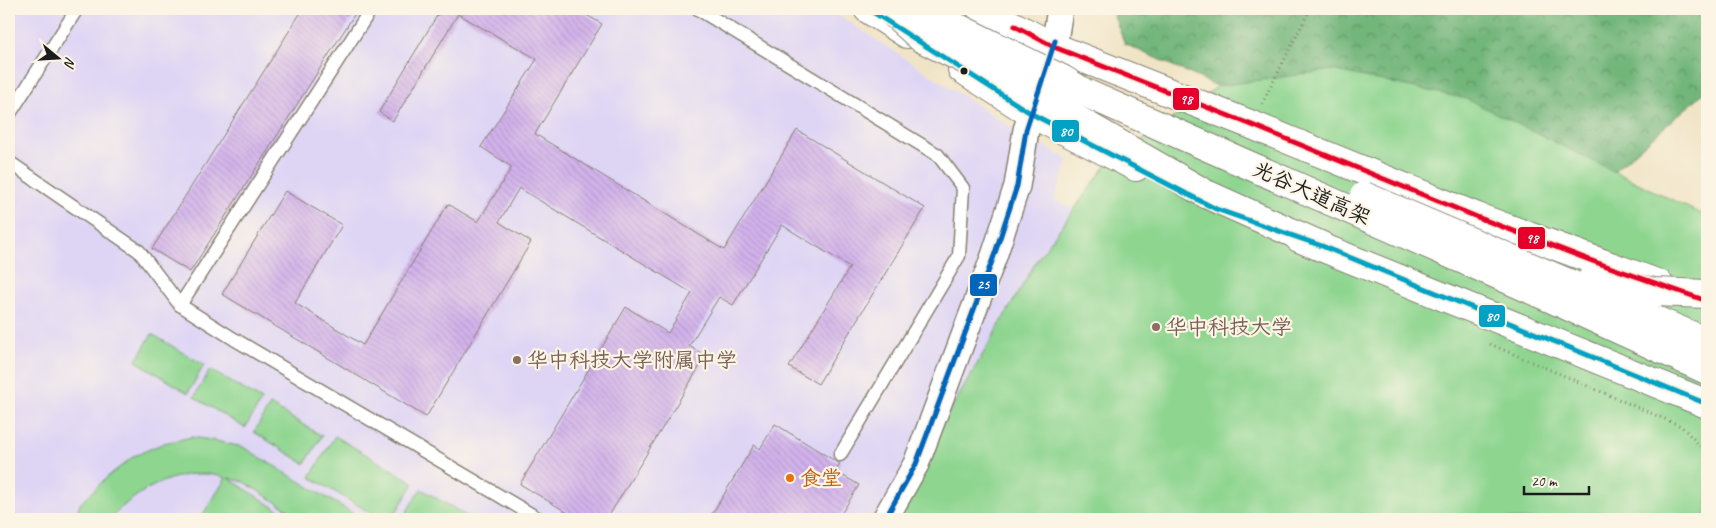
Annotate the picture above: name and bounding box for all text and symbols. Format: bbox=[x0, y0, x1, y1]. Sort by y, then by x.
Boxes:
north arrow bbox=[32, 32, 82, 82]
text: N bbox=[60, 55, 79, 71]
unlabelled marker bbox=[959, 66, 969, 76]
line badge: 98 bbox=[1172, 87, 1200, 111]
text: 98 bbox=[1180, 91, 1194, 108]
line badge: 80 bbox=[1051, 119, 1080, 143]
text: 80 bbox=[1060, 123, 1074, 140]
street label: 光谷大道高架 bbox=[1249, 155, 1375, 231]
line badge: 98 bbox=[1517, 226, 1546, 250]
text: 98 bbox=[1526, 230, 1540, 247]
line badge: 25 bbox=[969, 273, 998, 297]
text: 25 bbox=[977, 276, 991, 293]
line badge: 80 bbox=[1478, 304, 1506, 328]
text: 80 bbox=[1486, 308, 1500, 325]
place label: 华中科技大学 bbox=[1166, 314, 1292, 340]
marker: 华中科技大学 bbox=[1150, 321, 1162, 333]
place label: 华中科技大学附属中学 bbox=[527, 347, 737, 373]
marker: 华中科技大学附属中学 bbox=[511, 354, 523, 366]
scale bar bbox=[1524, 463, 1588, 495]
place label: 食堂 bbox=[800, 465, 842, 491]
marker: 食堂 bbox=[784, 472, 796, 484]
text: 20 m bbox=[1531, 472, 1558, 491]

